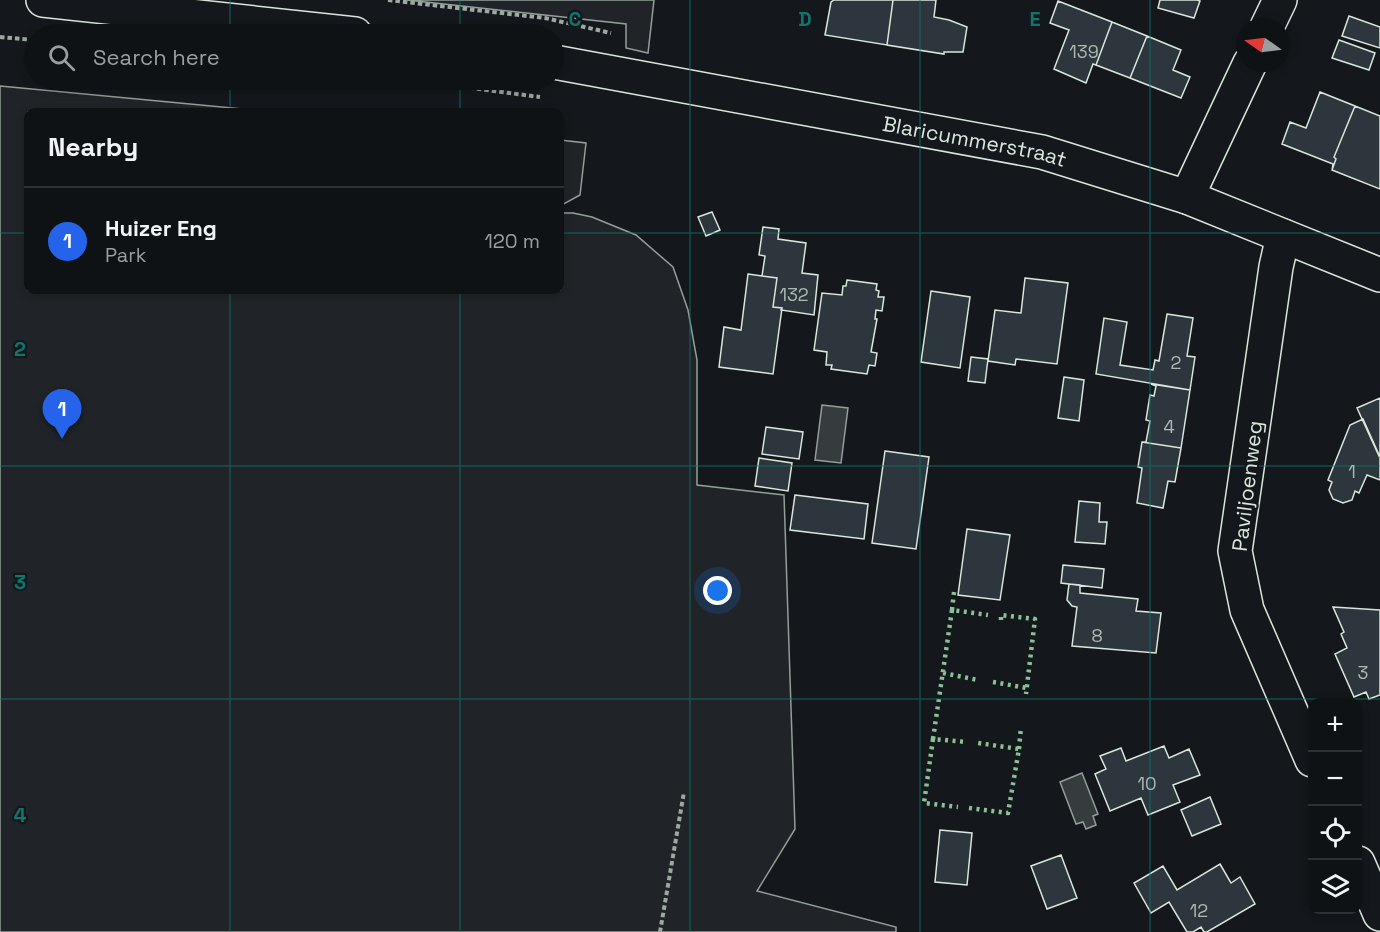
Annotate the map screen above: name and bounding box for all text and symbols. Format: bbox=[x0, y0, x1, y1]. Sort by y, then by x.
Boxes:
text: C bbox=[569, 6, 582, 32]
text: D bbox=[798, 6, 812, 32]
text: E bbox=[1029, 6, 1041, 32]
north arrow bbox=[1236, 18, 1290, 72]
search box bbox=[24, 24, 564, 90]
house number: 139 bbox=[1069, 40, 1099, 63]
icon: search bbox=[45, 41, 78, 74]
text: Search here bbox=[93, 43, 220, 71]
street label: Blaricummerstraat bbox=[880, 109, 1070, 172]
text: Nearby bbox=[48, 130, 138, 164]
text: Huizer Eng bbox=[105, 214, 217, 242]
text: 1 bbox=[63, 228, 72, 254]
text: 120 m bbox=[484, 228, 540, 254]
text: Park bbox=[105, 242, 147, 268]
house number: 132 bbox=[779, 283, 809, 306]
text: 2 bbox=[14, 336, 26, 362]
house number: 2 bbox=[1171, 351, 1181, 374]
pin: 1 bbox=[42, 390, 82, 439]
house number: 4 bbox=[1163, 415, 1175, 438]
street label: Paviljoenweg bbox=[1226, 419, 1268, 553]
house number: 1 bbox=[1348, 460, 1356, 483]
text: 3 bbox=[14, 569, 26, 595]
your location bbox=[703, 576, 732, 605]
house number: 8 bbox=[1091, 624, 1103, 647]
house number: 3 bbox=[1358, 661, 1368, 684]
map controls bbox=[1308, 698, 1362, 914]
button: + bbox=[1308, 698, 1362, 752]
button: − bbox=[1308, 752, 1362, 806]
house number: 10 bbox=[1137, 772, 1157, 795]
text: 4 bbox=[14, 802, 27, 828]
button: locate bbox=[1308, 806, 1362, 860]
button: layers bbox=[1308, 860, 1362, 914]
house number: 12 bbox=[1190, 899, 1208, 922]

